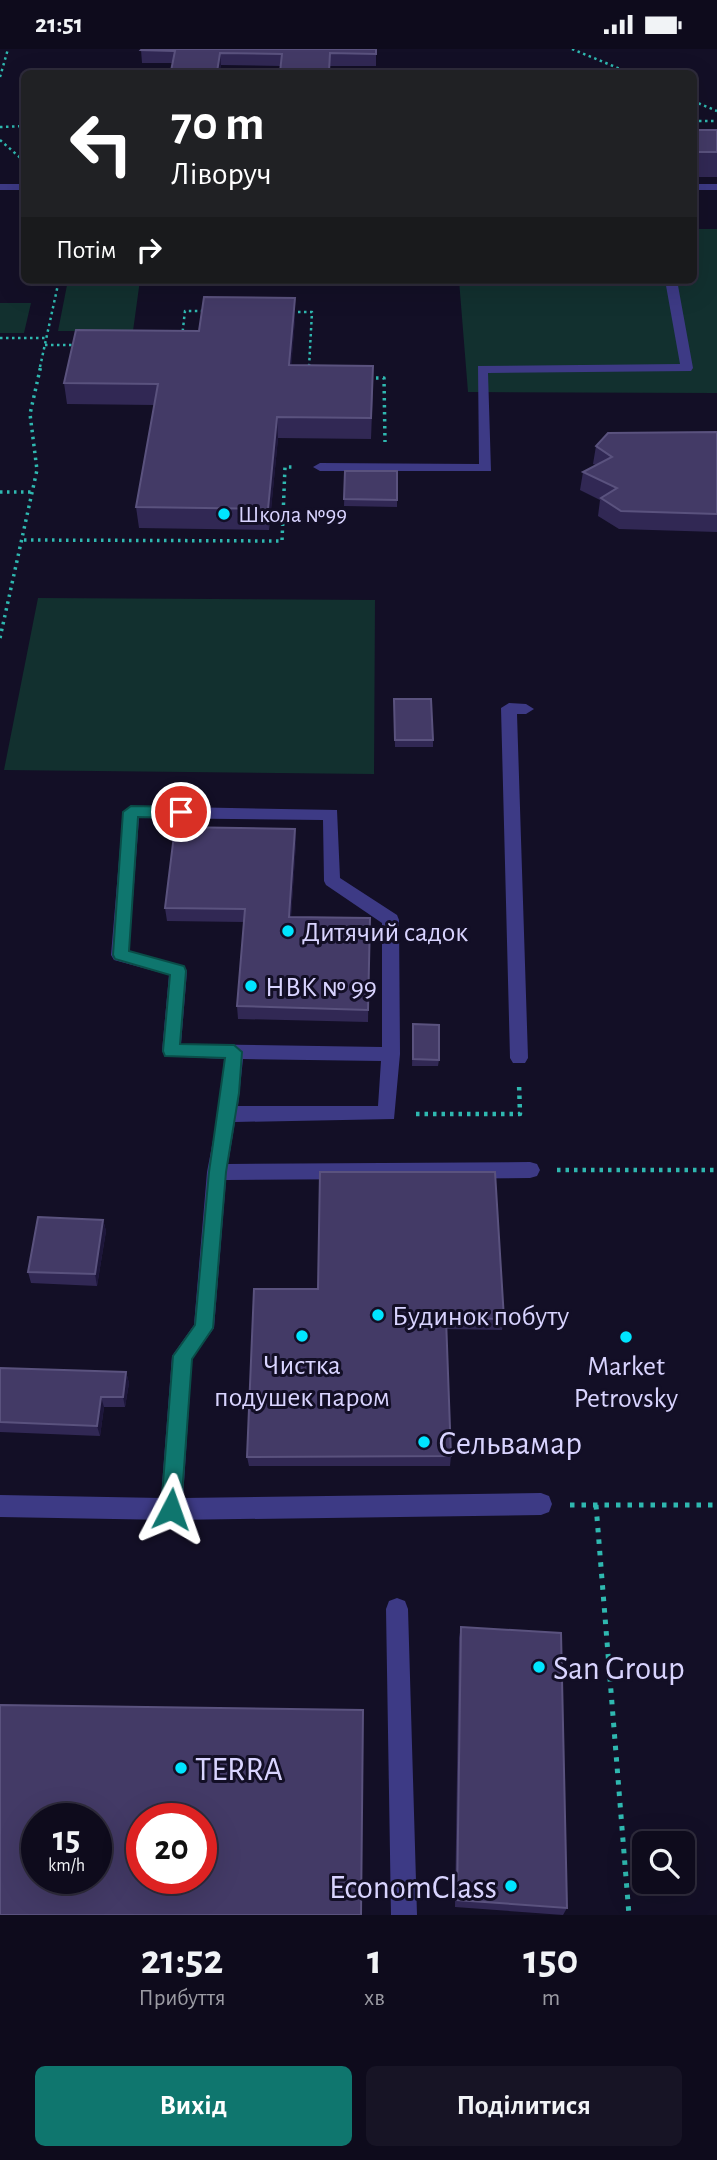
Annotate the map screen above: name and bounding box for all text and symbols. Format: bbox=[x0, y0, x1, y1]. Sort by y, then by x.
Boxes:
text: 21:51 bbox=[35, 11, 83, 37]
icon: left bbox=[56, 98, 147, 189]
text: 70 m bbox=[171, 100, 265, 149]
text: Ліворуч bbox=[171, 158, 272, 190]
icon: right bbox=[130, 231, 168, 269]
text: Потім bbox=[56, 237, 116, 263]
place label: Школа №99 bbox=[238, 504, 347, 527]
marker: Школа №99 bbox=[216, 506, 232, 522]
pin bbox=[151, 782, 211, 842]
icon: arrive bbox=[162, 793, 200, 831]
place label: Дитячий садок bbox=[302, 919, 468, 947]
marker: Дитячий садок bbox=[280, 923, 296, 939]
place label: НВК № 99 bbox=[265, 974, 377, 1002]
marker: НВК № 99 bbox=[243, 978, 259, 994]
place label: Будинок побуту bbox=[392, 1303, 569, 1331]
marker: Будинок побуту bbox=[370, 1307, 386, 1323]
marker: Чистка подушек паром bbox=[294, 1328, 310, 1344]
marker: Market Petrovsky bbox=[618, 1329, 634, 1345]
place label: Чистка подушек паром bbox=[214, 1352, 390, 1412]
place label: Market Petrovsky bbox=[574, 1353, 678, 1413]
place label: Сельвамар bbox=[438, 1428, 582, 1461]
marker: Сельвамар bbox=[416, 1434, 432, 1450]
position arrow bbox=[134, 1472, 208, 1546]
place label: San Group bbox=[553, 1653, 685, 1686]
marker: San Group bbox=[531, 1659, 547, 1675]
place label: TERRA bbox=[195, 1754, 283, 1787]
marker: TERRA bbox=[173, 1760, 189, 1776]
speed limit sign: 20 bbox=[126, 1803, 217, 1894]
text: 15 bbox=[53, 1822, 80, 1857]
map controls bbox=[632, 1831, 695, 1894]
button: search bbox=[632, 1831, 695, 1894]
text: km/h bbox=[48, 1857, 85, 1875]
place label: EconomClass bbox=[329, 1872, 497, 1905]
marker: EconomClass bbox=[503, 1878, 519, 1894]
text: 21:52 bbox=[141, 1939, 223, 1981]
text: 1 bbox=[367, 1939, 382, 1981]
text: 150 bbox=[523, 1939, 579, 1981]
text: Прибуття bbox=[138, 1987, 226, 2010]
text: хв bbox=[364, 1987, 385, 2010]
text: m bbox=[542, 1987, 560, 2010]
button: Вихід bbox=[35, 2066, 352, 2146]
button: Поділитися bbox=[366, 2066, 682, 2146]

